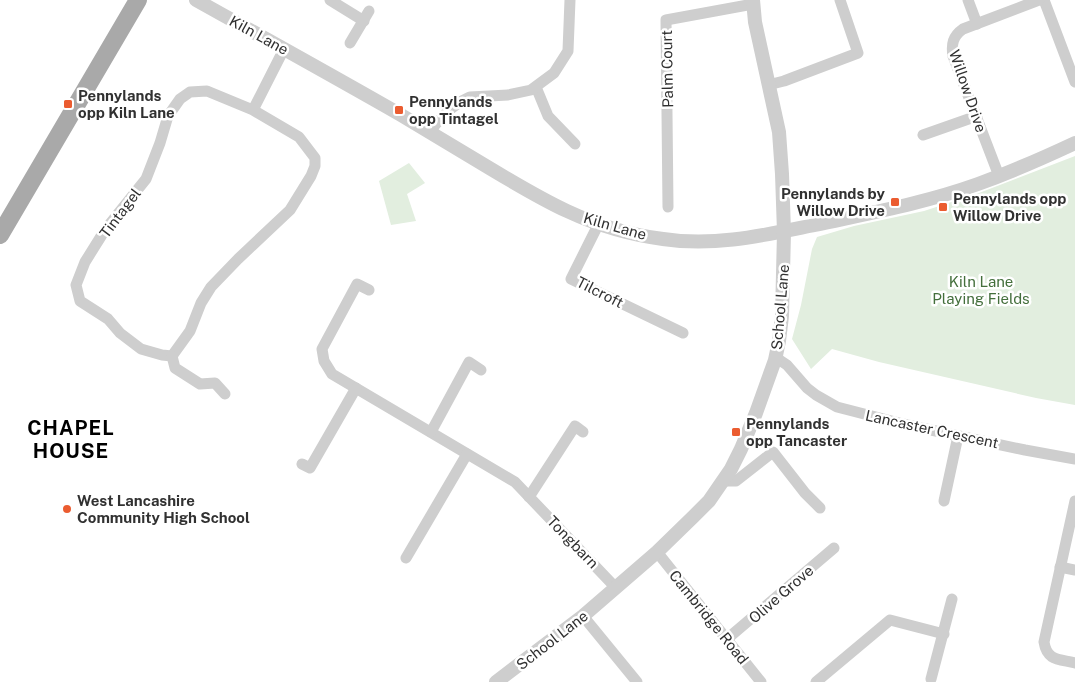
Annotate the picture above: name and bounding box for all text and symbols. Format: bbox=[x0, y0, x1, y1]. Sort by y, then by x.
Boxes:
street label: Kiln Lane bbox=[227, 12, 291, 58]
street label: Palm Court bbox=[658, 30, 676, 108]
street label: Willow Drive bbox=[946, 47, 990, 135]
place label: Pennylands opp Kiln Lane bbox=[78, 87, 175, 121]
place label: Pennylands opp Tintagel bbox=[409, 93, 499, 127]
marker: Pennylands opp Kiln Lane bbox=[62, 98, 74, 110]
marker: Pennylands opp Tintagel bbox=[393, 104, 405, 116]
street label: Tintagel bbox=[96, 185, 144, 241]
place label: Pennylands by Willow Drive bbox=[781, 185, 886, 219]
place label: Pennylands opp Willow Drive bbox=[953, 190, 1066, 224]
marker: Pennylands by Willow Drive bbox=[889, 196, 901, 208]
marker: Pennylands opp Willow Drive bbox=[937, 201, 949, 213]
street label: Kiln Lane bbox=[582, 209, 648, 243]
street label: School Lane bbox=[768, 264, 792, 350]
street label: Tilcroft bbox=[574, 273, 626, 311]
park label: Kiln Lane Playing Fields bbox=[932, 273, 1030, 307]
street label: Lancaster Crescent bbox=[864, 407, 1000, 451]
place label: Pennylands opp Tancaster bbox=[746, 415, 847, 449]
district label: CHAPEL HOUSE bbox=[27, 416, 115, 463]
marker: Pennylands opp Tancaster bbox=[730, 426, 742, 438]
place label: West Lancashire Community High School bbox=[77, 492, 250, 526]
marker: West Lancashire Community High School bbox=[61, 503, 73, 515]
street label: Tongbarn bbox=[544, 512, 602, 572]
street label: Olive Grove bbox=[745, 561, 817, 627]
street label: Cambridge Road bbox=[666, 567, 752, 667]
street label: School Lane bbox=[513, 607, 591, 673]

